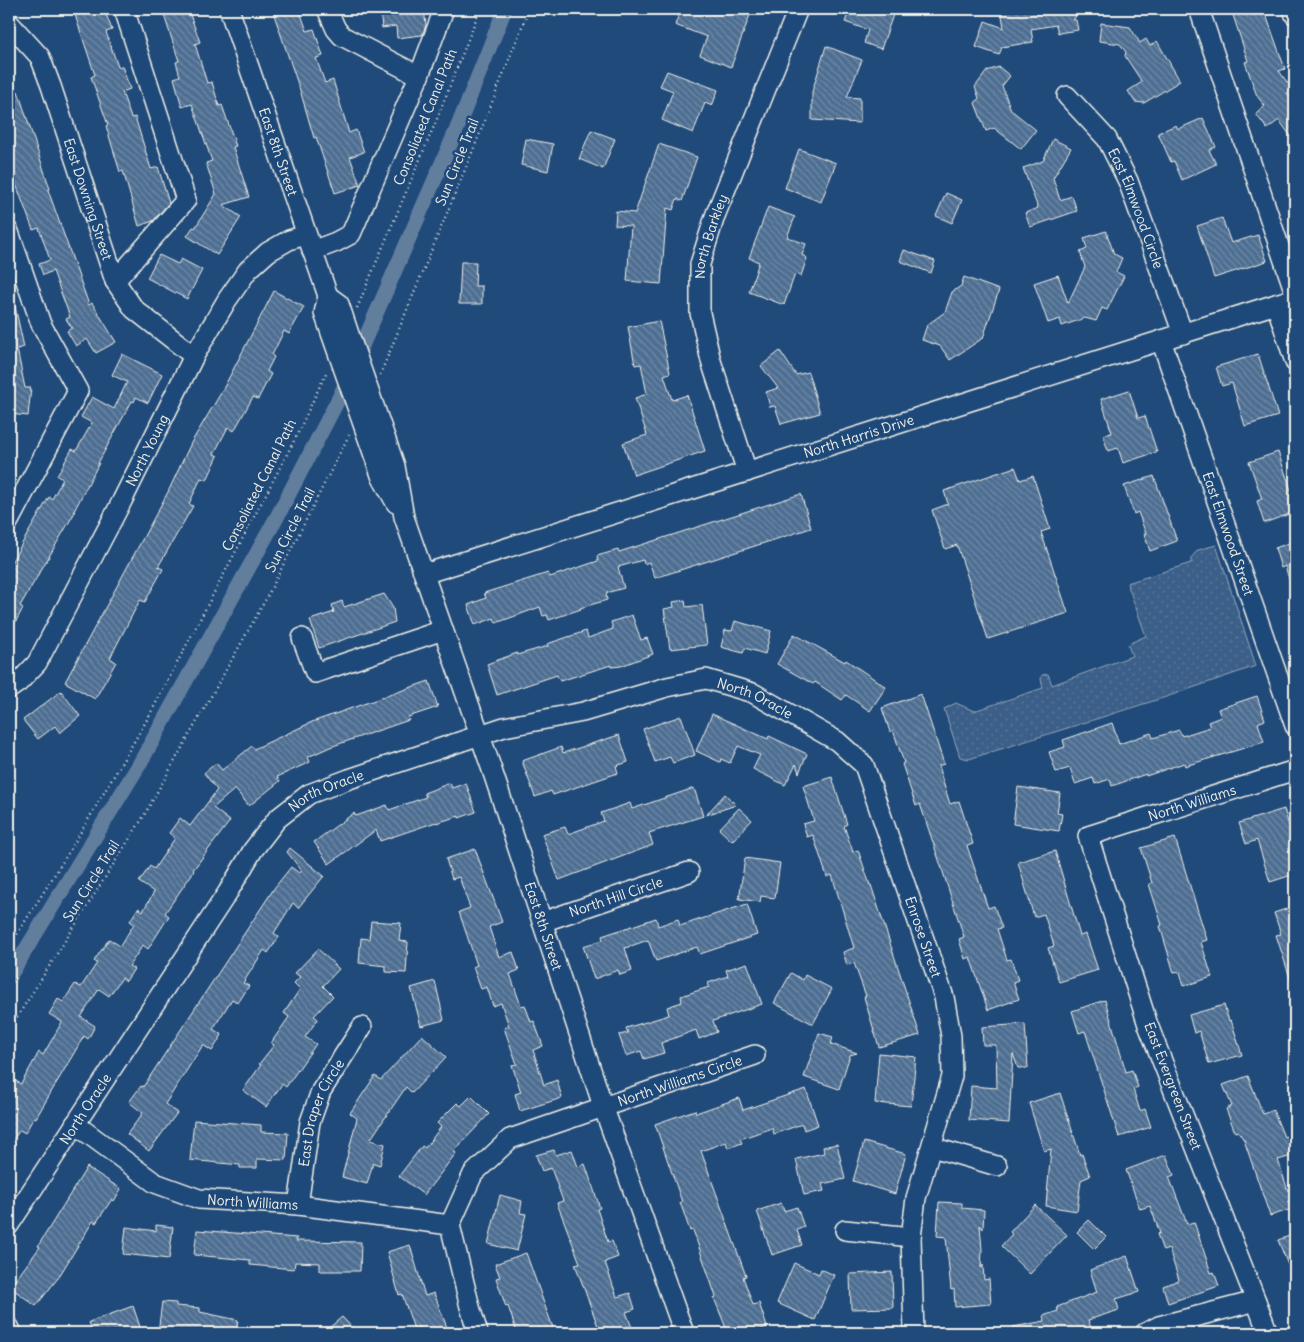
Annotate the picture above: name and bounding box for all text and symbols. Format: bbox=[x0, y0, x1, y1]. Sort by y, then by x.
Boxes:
street label: Consoliated Canal Path bbox=[389, 46, 461, 188]
street label: East 8th Street bbox=[255, 105, 302, 198]
street label: Sun Circle Trail bbox=[431, 116, 483, 208]
street label: East Downing Street bbox=[60, 136, 117, 263]
street label: East Elmwood Circle bbox=[1104, 145, 1168, 271]
street label: North Barkley bbox=[691, 192, 732, 279]
street label: North Harris Drive bbox=[801, 410, 916, 462]
street label: North Young bbox=[122, 411, 173, 489]
street label: Consoliated Canal Path bbox=[218, 416, 300, 554]
street label: East Elmwood Street bbox=[1198, 469, 1258, 598]
street label: Sun Circle Trail bbox=[261, 485, 319, 575]
street label: North Oracle bbox=[715, 674, 796, 723]
street label: North Oracle bbox=[285, 766, 366, 816]
street label: North Williams bbox=[1146, 780, 1238, 825]
street label: Sun Circle Trail bbox=[59, 837, 123, 925]
street label: North Hill Circle bbox=[567, 873, 665, 921]
street label: East 8th Street bbox=[521, 880, 567, 973]
street label: Enrose Street bbox=[901, 894, 946, 980]
street label: East Evergreen Street bbox=[1140, 1020, 1206, 1153]
street label: North Williams Circle bbox=[615, 1051, 744, 1110]
street label: East Draper Circle bbox=[295, 1055, 348, 1168]
street label: North Oracle bbox=[55, 1070, 115, 1148]
street label: North Williams bbox=[207, 1191, 299, 1214]

